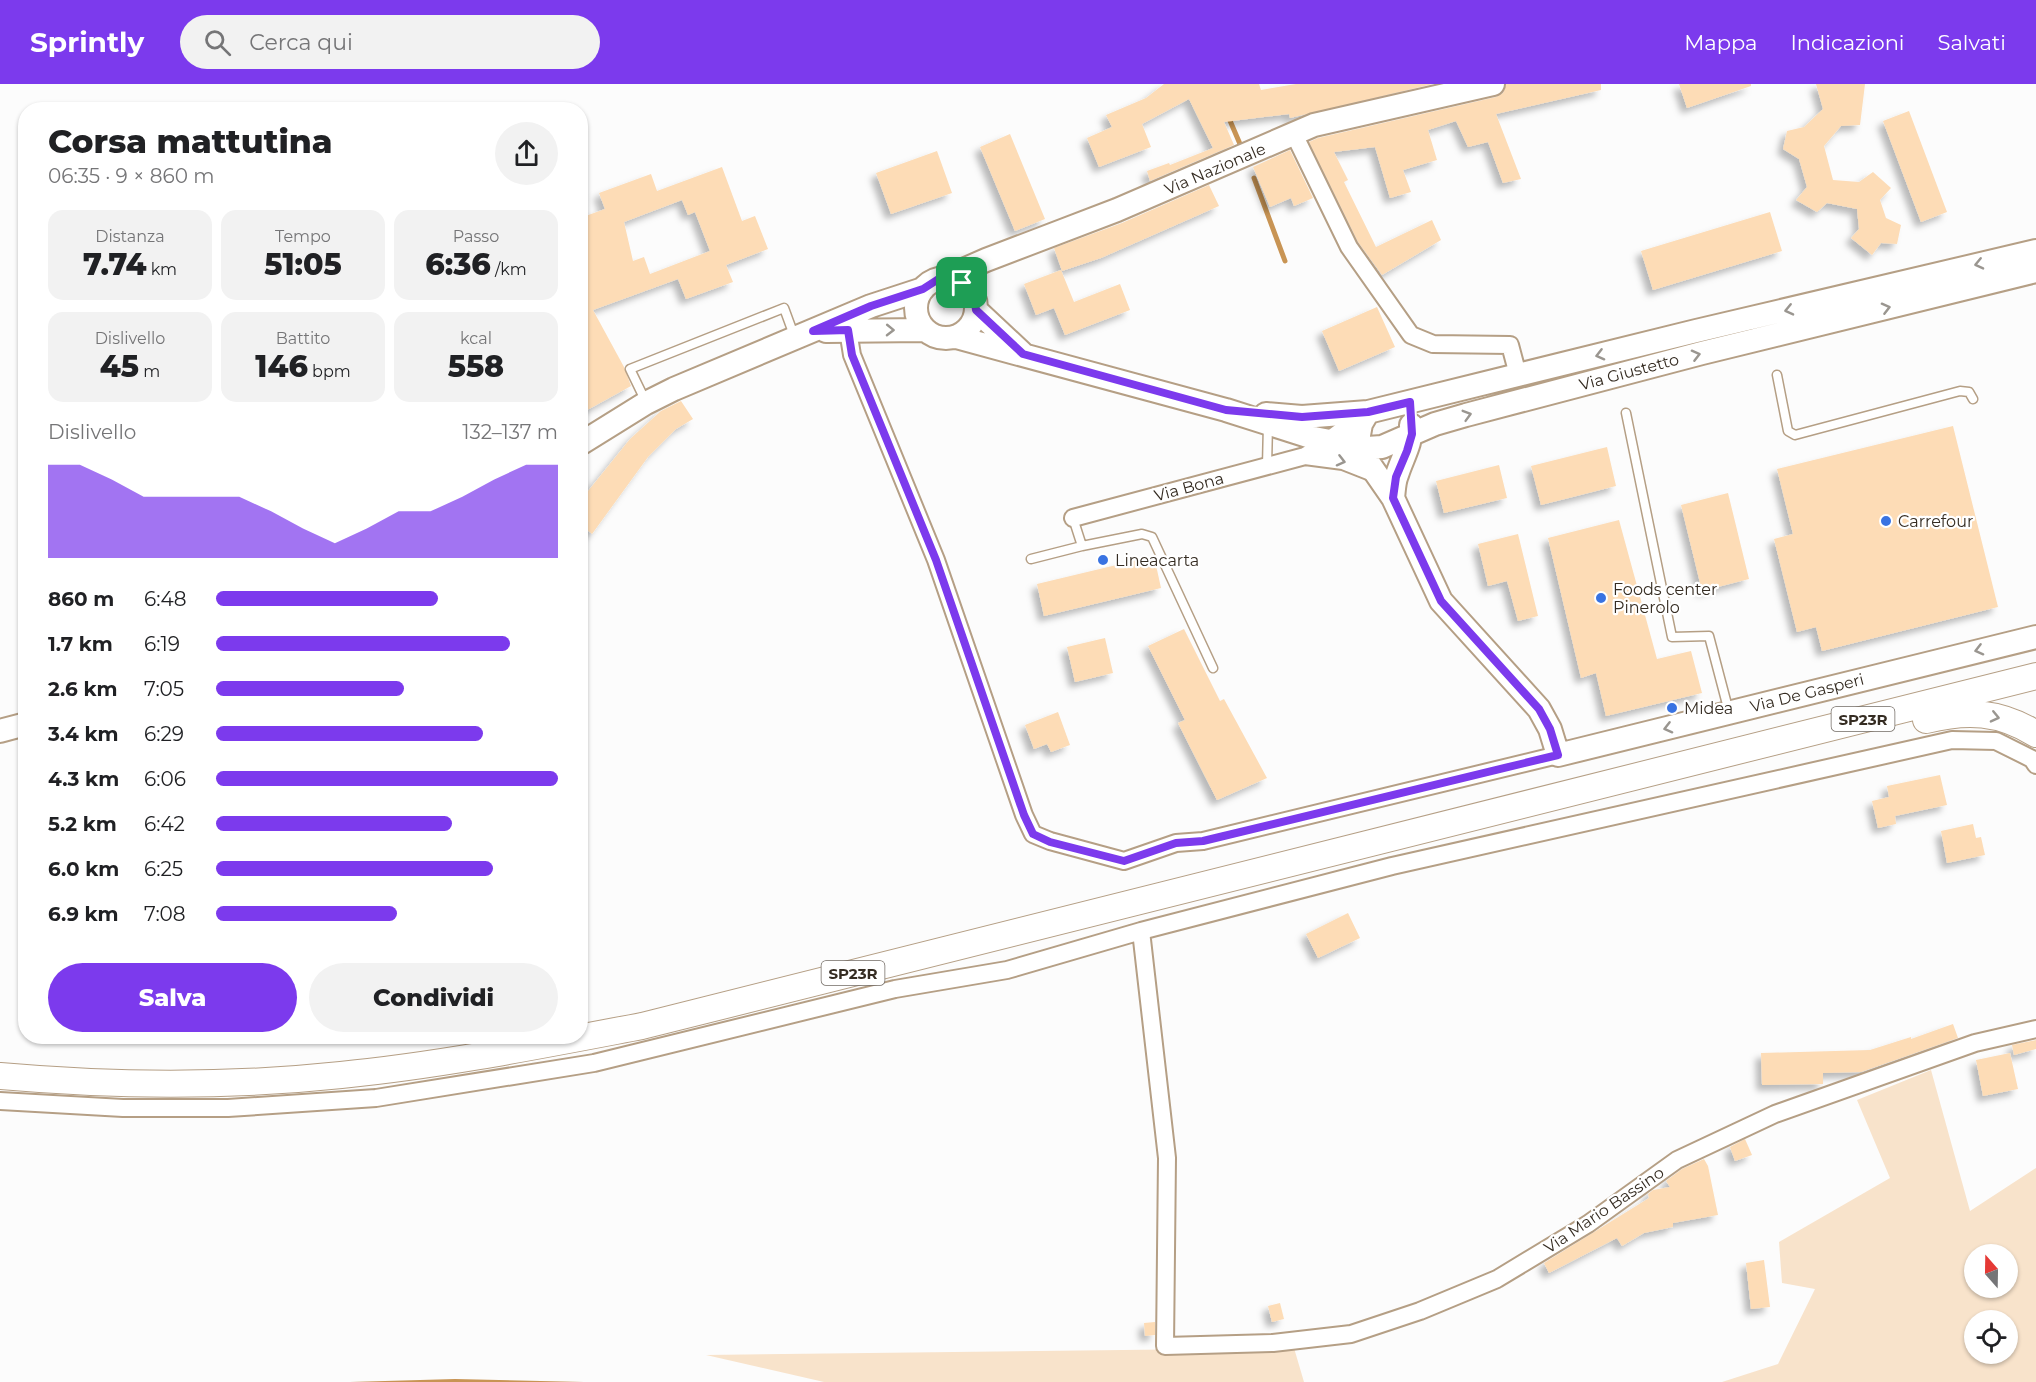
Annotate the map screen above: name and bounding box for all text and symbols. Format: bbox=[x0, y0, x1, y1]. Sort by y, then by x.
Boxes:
search box bbox=[180, 15, 600, 69]
text: Sprintly bbox=[30, 25, 144, 59]
icon: search bbox=[201, 26, 234, 59]
text: Cerca qui bbox=[249, 29, 353, 56]
text: Mappa bbox=[1684, 30, 1757, 55]
text: Indicazioni bbox=[1790, 30, 1905, 55]
text: Salvati bbox=[1938, 30, 2006, 55]
text: Corsa mattutina bbox=[48, 121, 332, 161]
button: share bbox=[495, 122, 558, 185]
street label: Via Nazionale bbox=[1162, 139, 1268, 199]
text: 06:35 · 9 × 860 m bbox=[48, 164, 214, 188]
text: Distanza bbox=[95, 227, 165, 246]
text: Tempo bbox=[275, 227, 331, 246]
text: Passo bbox=[453, 227, 499, 246]
text: 7.74 bbox=[83, 246, 146, 283]
text: 51:05 bbox=[264, 246, 342, 283]
text: 6:36 bbox=[425, 246, 491, 283]
pin bbox=[936, 257, 987, 308]
one-way arrow bbox=[1974, 257, 1984, 270]
text: km bbox=[146, 260, 177, 279]
text: /km bbox=[491, 260, 527, 279]
icon: arrive bbox=[945, 266, 978, 299]
one-way arrow bbox=[1785, 302, 1795, 315]
one-way arrow bbox=[1880, 303, 1890, 316]
one-way arrow bbox=[885, 324, 894, 336]
text: Dislivello bbox=[95, 329, 165, 348]
text: Battito bbox=[276, 329, 330, 348]
text: kcal bbox=[460, 329, 492, 348]
one-way arrow bbox=[1595, 347, 1605, 360]
text: 45 bbox=[100, 348, 139, 385]
text: 146 bbox=[255, 348, 308, 385]
text: 558 bbox=[448, 348, 504, 385]
one-way arrow bbox=[1691, 349, 1701, 362]
street label: Via Giustetto bbox=[1577, 350, 1681, 394]
text: m bbox=[139, 362, 160, 381]
text: bpm bbox=[308, 362, 351, 381]
one-way arrow bbox=[1461, 410, 1472, 422]
text: Dislivello bbox=[48, 420, 136, 444]
text: 132–137 m bbox=[462, 420, 558, 444]
one-way arrow bbox=[1336, 454, 1346, 467]
street label: Via Bona bbox=[1152, 469, 1226, 505]
place label: Carrefour bbox=[1898, 512, 1973, 531]
marker: Carrefour bbox=[1879, 514, 1893, 528]
place label: Lineacarta bbox=[1115, 551, 1199, 570]
marker: Lineacarta bbox=[1096, 553, 1110, 567]
place label: Foods center Pinerolo bbox=[1613, 580, 1717, 617]
text: 860 m bbox=[48, 587, 114, 611]
text: 6:48 bbox=[144, 587, 187, 611]
marker: Foods center Pinerolo bbox=[1594, 591, 1608, 605]
text: 1.7 km bbox=[48, 632, 113, 656]
text: 6:19 bbox=[144, 632, 180, 656]
one-way arrow bbox=[1974, 643, 1984, 656]
street label: Via De Gasperi bbox=[1748, 670, 1866, 716]
text: 2.6 km bbox=[48, 677, 117, 701]
text: 7:05 bbox=[144, 677, 184, 701]
place label: Midea bbox=[1684, 699, 1733, 718]
marker: Midea bbox=[1665, 701, 1679, 715]
road number: SP23R bbox=[1832, 707, 1894, 731]
one-way arrow bbox=[1990, 710, 2000, 723]
one-way arrow bbox=[1663, 720, 1673, 733]
text: 3.4 km bbox=[48, 722, 119, 746]
text: 6:29 bbox=[144, 722, 184, 746]
text: 4.3 km bbox=[48, 767, 119, 791]
text: 6:06 bbox=[144, 767, 186, 791]
text: 5.2 km bbox=[48, 812, 117, 836]
text: 6:42 bbox=[144, 812, 185, 836]
text: 6.0 km bbox=[48, 857, 119, 881]
text: 6:25 bbox=[144, 857, 183, 881]
text: 6.9 km bbox=[48, 902, 119, 926]
text: 7:08 bbox=[144, 902, 186, 926]
road number: SP23R bbox=[822, 961, 884, 985]
button: Salva bbox=[48, 963, 297, 1032]
button: Condividi bbox=[309, 963, 558, 1032]
street label: Via Mario Bassino bbox=[1540, 1163, 1668, 1257]
north arrow bbox=[1964, 1244, 2018, 1298]
map controls bbox=[1964, 1244, 2018, 1364]
button: locate bbox=[1964, 1310, 2018, 1364]

